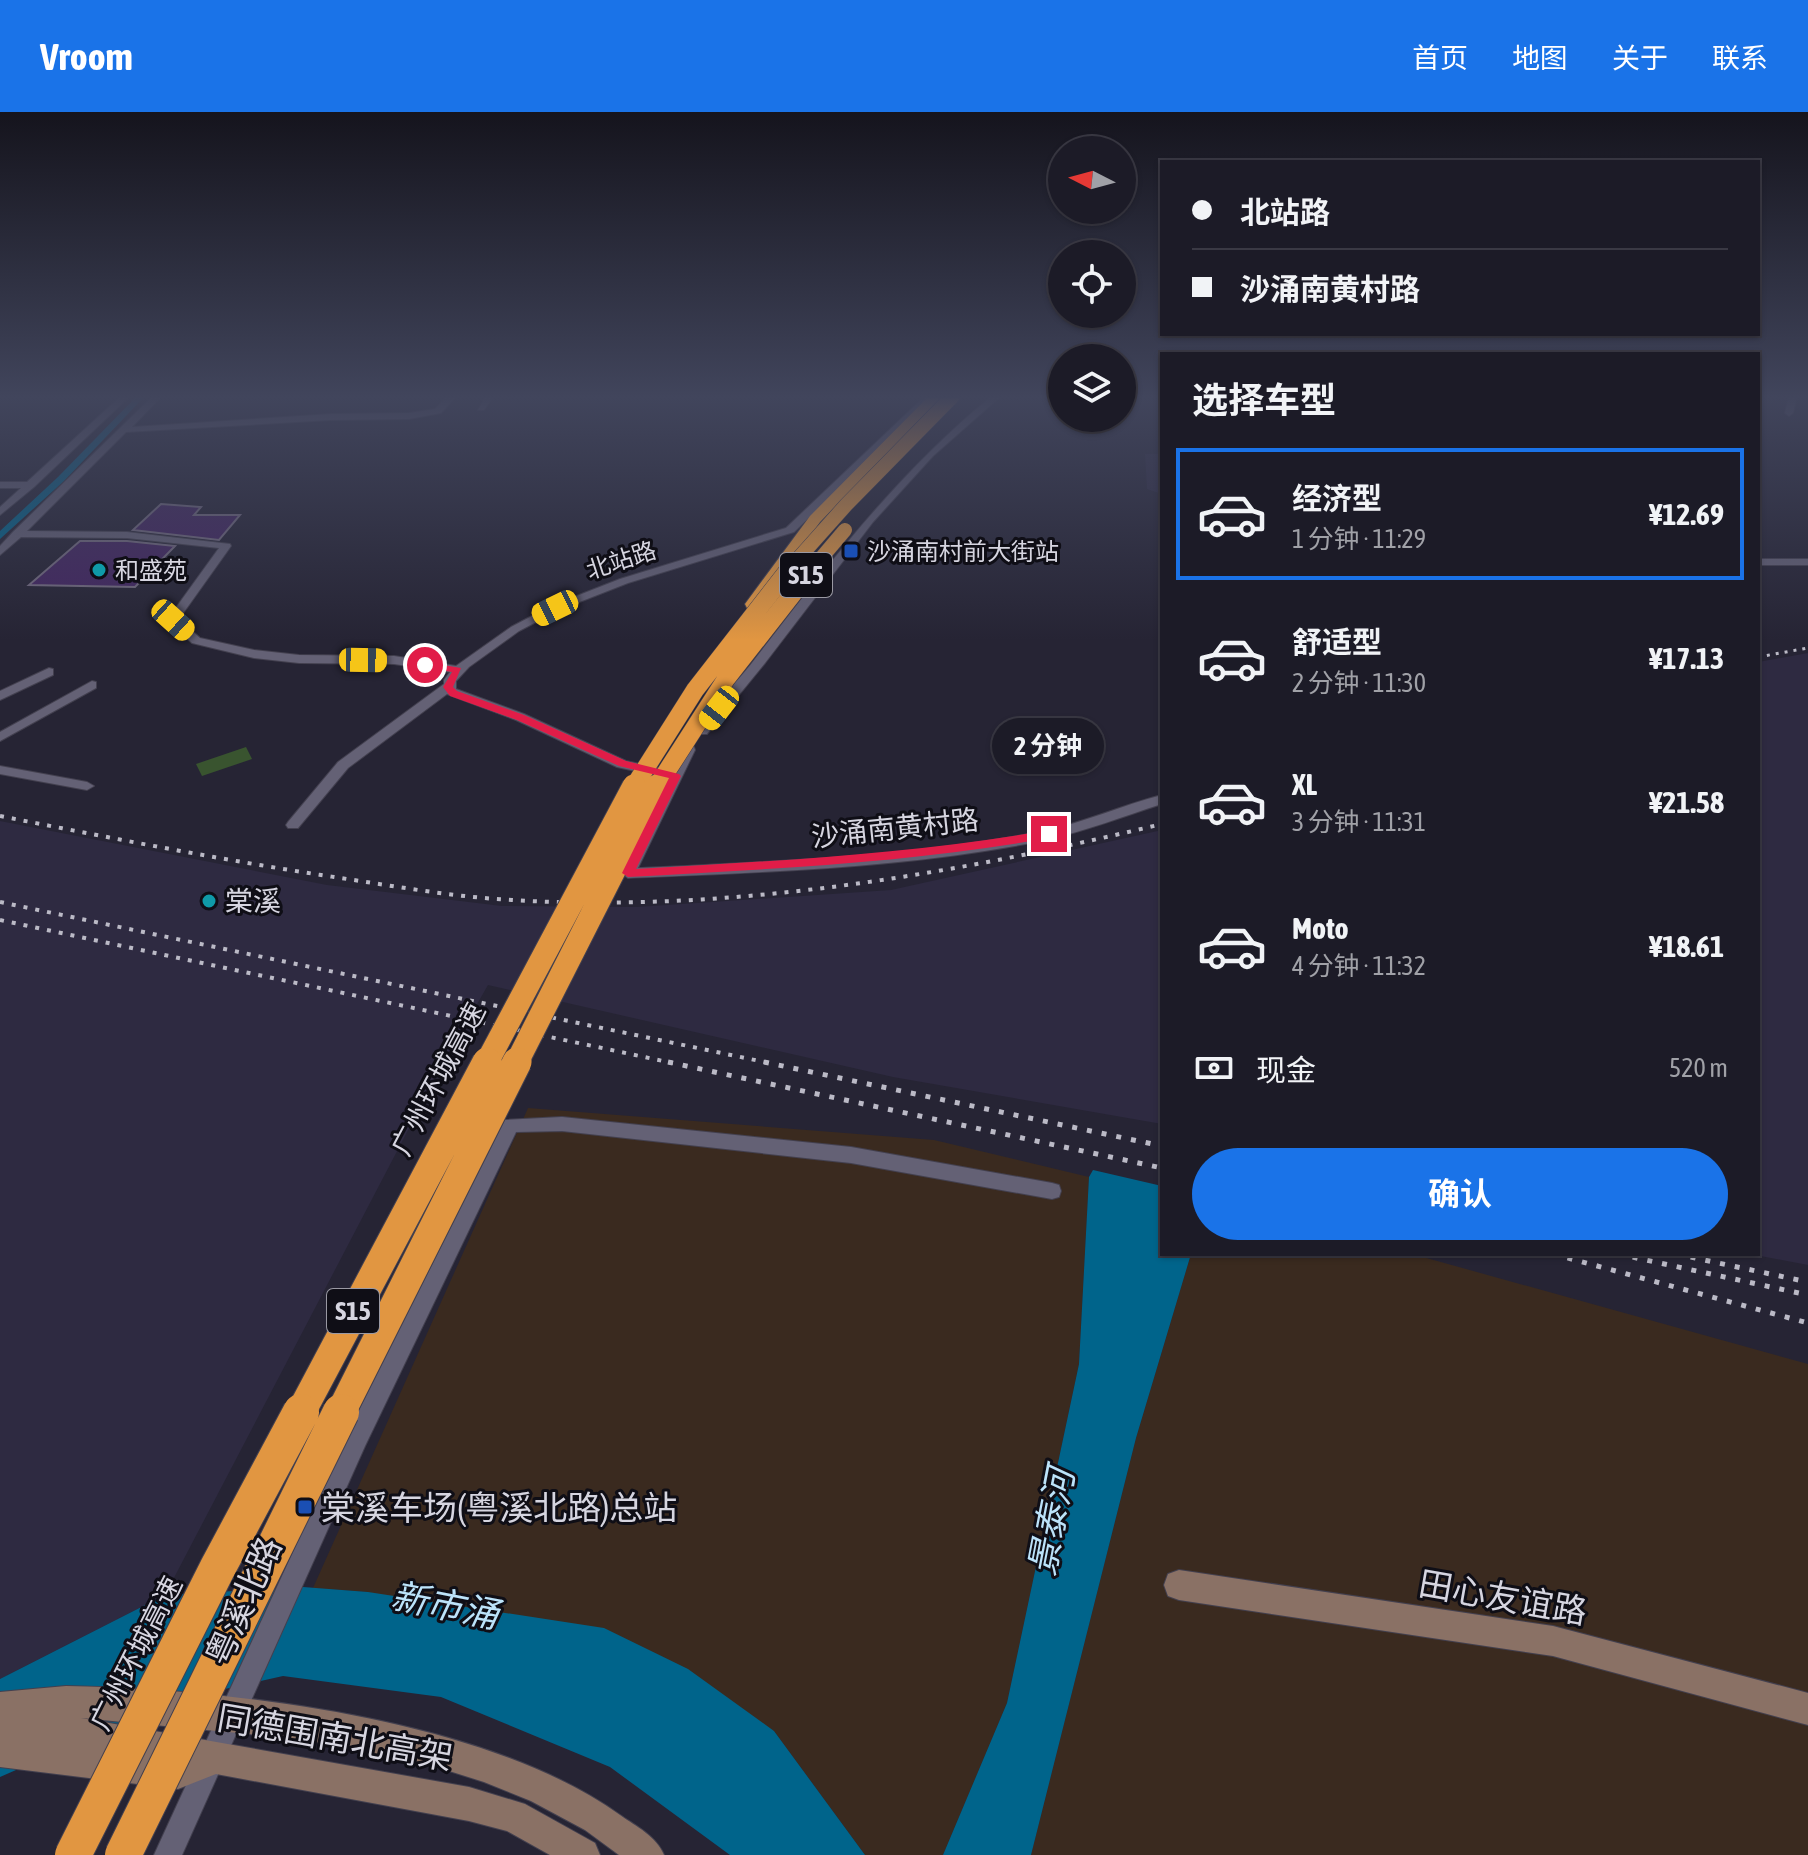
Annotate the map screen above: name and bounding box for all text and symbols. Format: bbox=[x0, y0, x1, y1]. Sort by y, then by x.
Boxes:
text: Vroom bbox=[40, 35, 133, 78]
text: 首页 bbox=[1412, 42, 1468, 74]
text: 地图 bbox=[1512, 42, 1568, 74]
text: 关于 bbox=[1612, 42, 1668, 74]
text: 联系 bbox=[1712, 42, 1768, 74]
north arrow bbox=[1048, 136, 1136, 224]
map controls bbox=[1048, 136, 1136, 432]
text: 北站路 bbox=[1240, 195, 1330, 229]
button: locate bbox=[1048, 240, 1136, 328]
text: 沙涌南黄村路 bbox=[1240, 272, 1420, 306]
button: layers bbox=[1048, 344, 1136, 432]
text: 选择车型 bbox=[1192, 379, 1336, 421]
icon: car bbox=[1196, 478, 1268, 550]
text: 经济型 bbox=[1292, 481, 1382, 515]
text: ¥12.69 bbox=[1649, 497, 1724, 531]
text: 1 分钟 · 11:29 bbox=[1292, 524, 1426, 554]
street label: 北站路 bbox=[583, 536, 659, 584]
place label: 沙涌南村前大街站 bbox=[867, 538, 1059, 565]
marker: 沙涌南村前大街站 bbox=[842, 542, 860, 560]
road number: S15 bbox=[780, 553, 832, 597]
place label: 和盛苑 bbox=[115, 557, 187, 584]
marker: 和盛苑 bbox=[90, 561, 108, 579]
car bbox=[528, 587, 582, 629]
car bbox=[147, 595, 199, 645]
icon: car bbox=[1196, 622, 1268, 694]
text: 舒适型 bbox=[1292, 625, 1382, 659]
text: ¥17.13 bbox=[1649, 641, 1724, 675]
route start bbox=[407, 647, 443, 683]
car bbox=[339, 648, 387, 672]
text: 2 分钟 · 11:30 bbox=[1292, 668, 1426, 698]
car bbox=[695, 682, 743, 734]
callout: 2 分钟 bbox=[993, 718, 1105, 774]
text: 2 分钟 bbox=[1014, 731, 1082, 761]
icon: car bbox=[1196, 766, 1268, 838]
text: XL bbox=[1292, 767, 1317, 801]
text: ¥21.58 bbox=[1649, 785, 1724, 819]
street label: 沙涌南黄村路 bbox=[810, 803, 980, 853]
text: 3 分钟 · 11:31 bbox=[1292, 807, 1426, 837]
route end bbox=[1031, 816, 1067, 852]
place label: 棠溪 bbox=[225, 885, 281, 917]
marker: 棠溪 bbox=[200, 892, 218, 910]
icon: car bbox=[1196, 910, 1268, 982]
text: Moto bbox=[1292, 911, 1349, 945]
text: ¥18.61 bbox=[1649, 929, 1724, 963]
text: 4 分钟 · 11:32 bbox=[1292, 951, 1426, 981]
street label: 广州环城高速 bbox=[384, 997, 492, 1161]
icon: cash bbox=[1192, 1046, 1236, 1090]
text: 现金 bbox=[1256, 1053, 1316, 1087]
text: 520 m bbox=[1669, 1053, 1728, 1083]
button: 确认 bbox=[1192, 1148, 1728, 1240]
road number: S15 bbox=[327, 1289, 379, 1333]
water label: 景泰河 bbox=[1020, 1459, 1083, 1579]
place label: 棠溪车场(粤溪北路)总站 bbox=[321, 1488, 677, 1527]
marker: 棠溪车场(粤溪北路)总站 bbox=[296, 1498, 314, 1516]
street label: 粤溪北路 bbox=[198, 1531, 288, 1671]
street label: 田心友谊路 bbox=[1416, 1563, 1590, 1631]
street label: 广州环城高速 bbox=[84, 1571, 188, 1735]
water label: 新市涌 bbox=[388, 1574, 506, 1637]
street label: 同德围南北高架 bbox=[214, 1697, 456, 1777]

